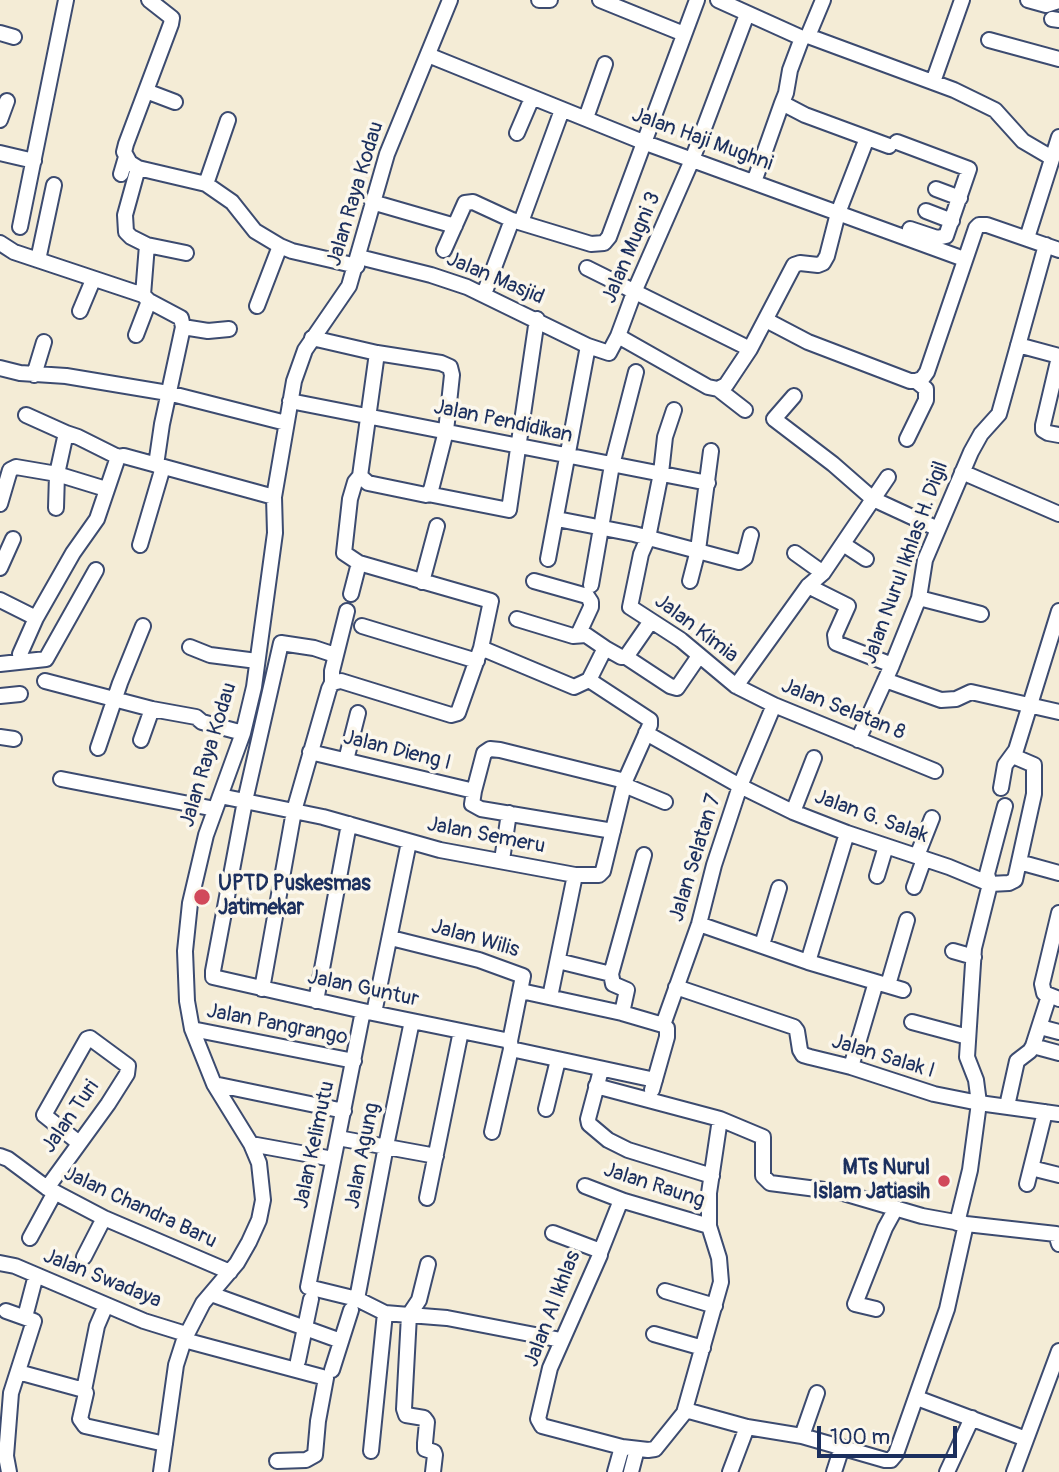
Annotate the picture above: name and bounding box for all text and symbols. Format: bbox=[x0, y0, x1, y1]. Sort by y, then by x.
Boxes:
street label: Jalan Haji Mughni bbox=[628, 103, 776, 177]
street label: Jalan Raya Kodau bbox=[322, 119, 390, 269]
street label: Jalan Mugni 3 bbox=[597, 189, 667, 307]
street label: Jalan Masjid bbox=[442, 247, 548, 311]
street label: Jalan Pendidikan bbox=[431, 395, 575, 449]
street label: Jalan Nurul Ikhlas H. Digil bbox=[858, 458, 954, 668]
street label: Jalan Kimia bbox=[649, 589, 743, 669]
street label: Jalan Selatan 8 bbox=[777, 674, 909, 746]
street label: Jalan Raya Kodau bbox=[175, 680, 243, 830]
street label: Jalan Dieng I bbox=[341, 725, 453, 777]
street label: Jalan G. Salak bbox=[811, 785, 931, 849]
street label: Jalan Selatan 7 bbox=[665, 791, 727, 925]
street label: Jalan Semeru bbox=[425, 812, 547, 860]
place label: UPTD Puskesmas Jatimekar bbox=[218, 872, 371, 922]
marker: UPTD Puskesmas Jatimekar bbox=[192, 887, 212, 907]
street label: Jalan Wilis bbox=[428, 914, 522, 964]
street label: Jalan Guntur bbox=[305, 965, 421, 1013]
street label: Jalan Pangrango bbox=[204, 999, 350, 1051]
street label: Jalan Salak I bbox=[828, 1029, 938, 1085]
street label: Jalan Turi bbox=[37, 1076, 105, 1158]
street label: Jalan Kelimutu bbox=[289, 1079, 341, 1211]
street label: Jalan Agung bbox=[340, 1101, 386, 1211]
place label: MTs Nurul Islam Jatiasih bbox=[813, 1156, 930, 1206]
street label: Jalan Raung bbox=[600, 1158, 708, 1214]
street label: Jalan Chandra Baru bbox=[59, 1161, 221, 1255]
marker: MTs Nurul Islam Jatiasih bbox=[936, 1173, 952, 1189]
street label: Jalan Swadaya bbox=[39, 1244, 165, 1314]
street label: Jalan Al Ikhlas bbox=[519, 1247, 587, 1371]
scale bar bbox=[821, 1412, 961, 1456]
text: 100 m bbox=[830, 1424, 890, 1451]

